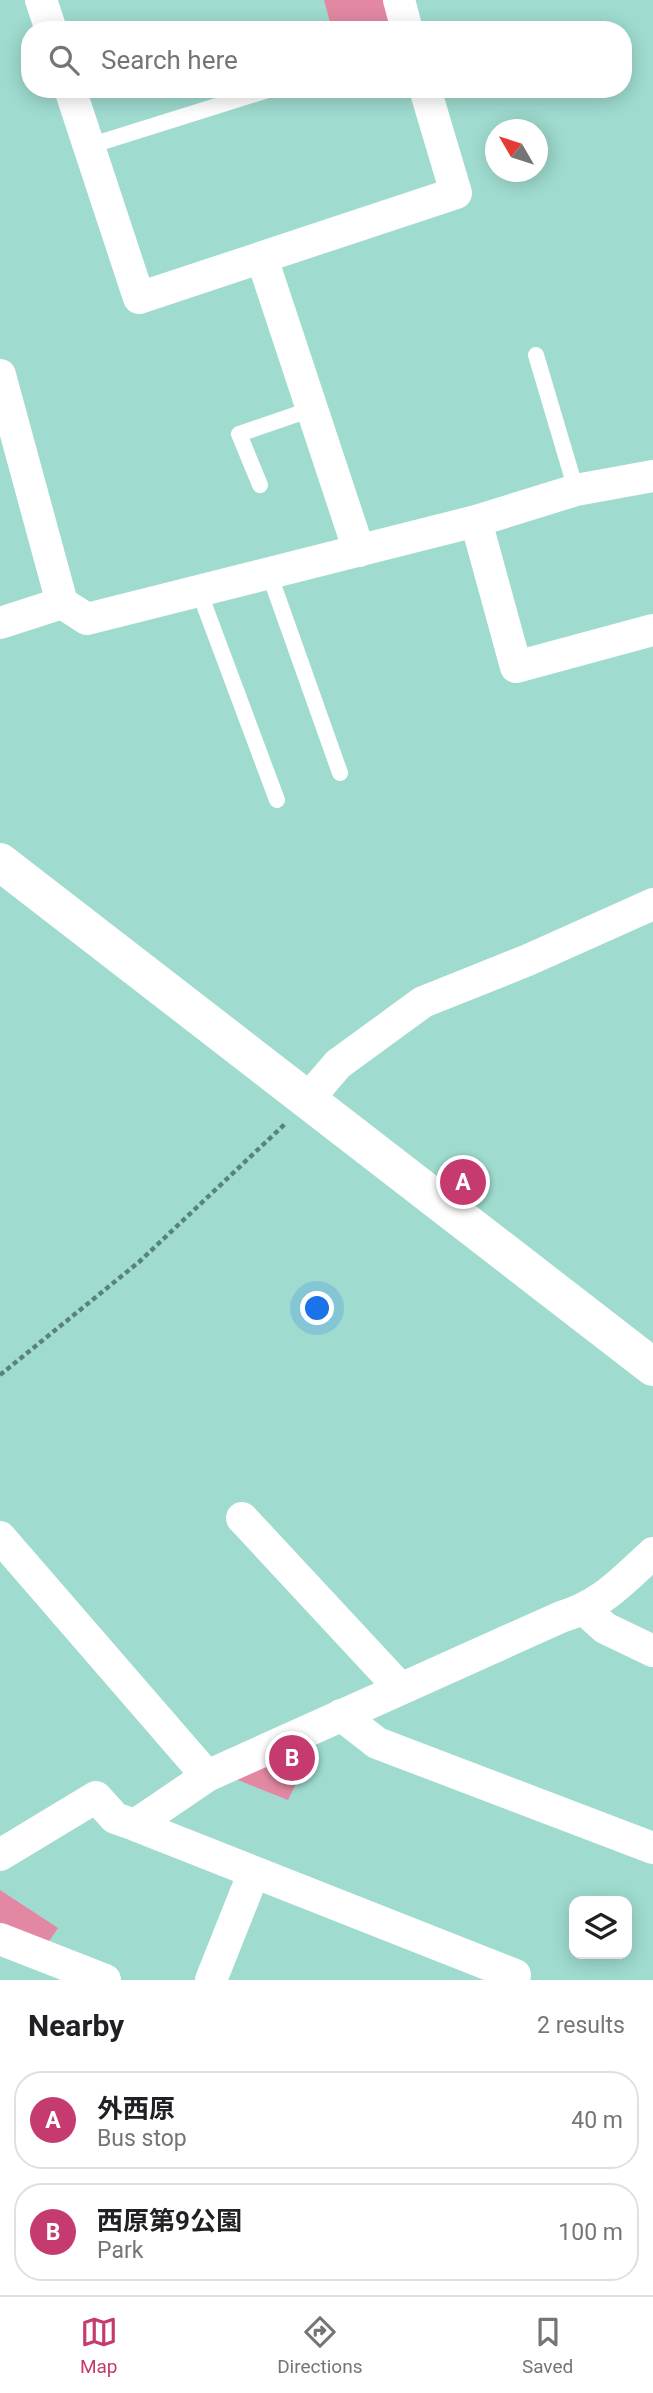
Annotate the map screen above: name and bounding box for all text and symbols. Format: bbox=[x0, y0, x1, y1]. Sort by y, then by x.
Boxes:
search box bbox=[21, 21, 632, 98]
icon: search bbox=[45, 41, 83, 79]
text: Search here bbox=[101, 45, 238, 75]
north arrow bbox=[485, 119, 548, 182]
pin: A bbox=[440, 1156, 486, 1208]
your location bbox=[300, 1291, 334, 1325]
pin: B bbox=[269, 1732, 315, 1784]
map controls bbox=[569, 1896, 632, 1959]
button: layers bbox=[569, 1896, 632, 1959]
text: Nearby bbox=[28, 2008, 124, 2043]
text: 2 results bbox=[537, 2012, 625, 2039]
text: 外西原 bbox=[97, 2094, 175, 2124]
text: A bbox=[45, 2107, 61, 2134]
text: 40 m bbox=[571, 2107, 623, 2134]
text: Bus stop bbox=[97, 2125, 187, 2152]
text: 西原第9公園 bbox=[97, 2206, 242, 2236]
text: B bbox=[46, 2219, 60, 2246]
text: 100 m bbox=[558, 2219, 623, 2246]
text: Park bbox=[97, 2237, 143, 2264]
tab: Map bbox=[80, 2313, 118, 2378]
tab: Directions bbox=[277, 2313, 362, 2378]
tab: Saved bbox=[522, 2313, 573, 2378]

